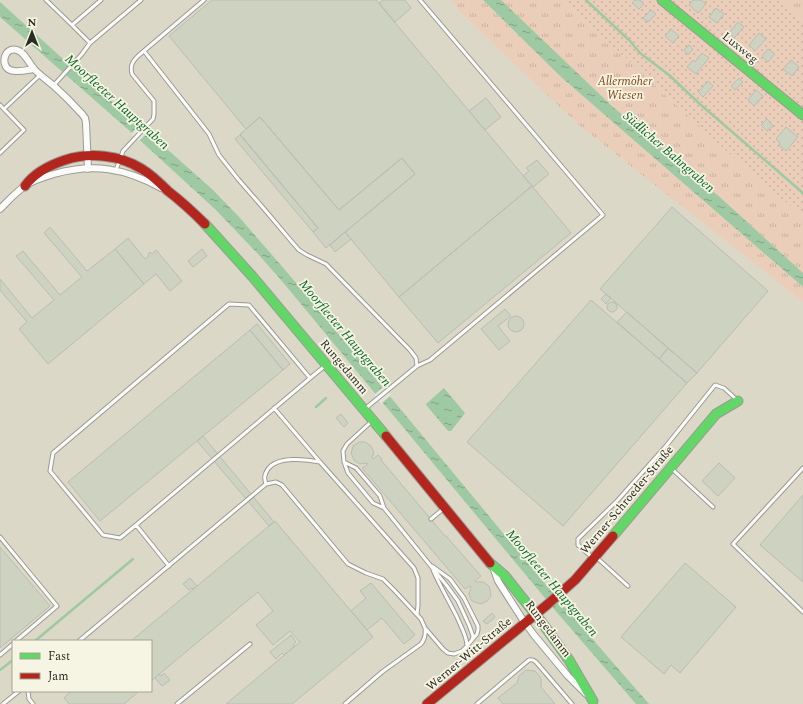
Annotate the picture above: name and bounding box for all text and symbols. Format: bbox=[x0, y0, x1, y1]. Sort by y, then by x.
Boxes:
north arrow bbox=[12, 12, 52, 52]
text: N bbox=[28, 14, 37, 31]
street label: Luxweg bbox=[718, 28, 762, 68]
water label: Moorfleeter Hauptgraben bbox=[60, 49, 174, 155]
park label: Allermöher Wiesen bbox=[597, 72, 653, 105]
water label: Südlicher Bahngraben bbox=[619, 106, 719, 198]
water label: Moorfleeter Hauptgraben bbox=[294, 275, 396, 391]
street label: Rungedamm bbox=[315, 335, 373, 399]
street label: Werner-Schroeder-Straße bbox=[576, 441, 678, 559]
water label: Moorfleeter Hauptgraben bbox=[501, 525, 603, 641]
street label: Rungedamm bbox=[520, 597, 576, 661]
street label: Werner-Witt-Straße bbox=[422, 612, 516, 696]
legend bbox=[12, 640, 152, 692]
text: Fast bbox=[48, 647, 70, 666]
text: Jam bbox=[48, 667, 69, 686]

